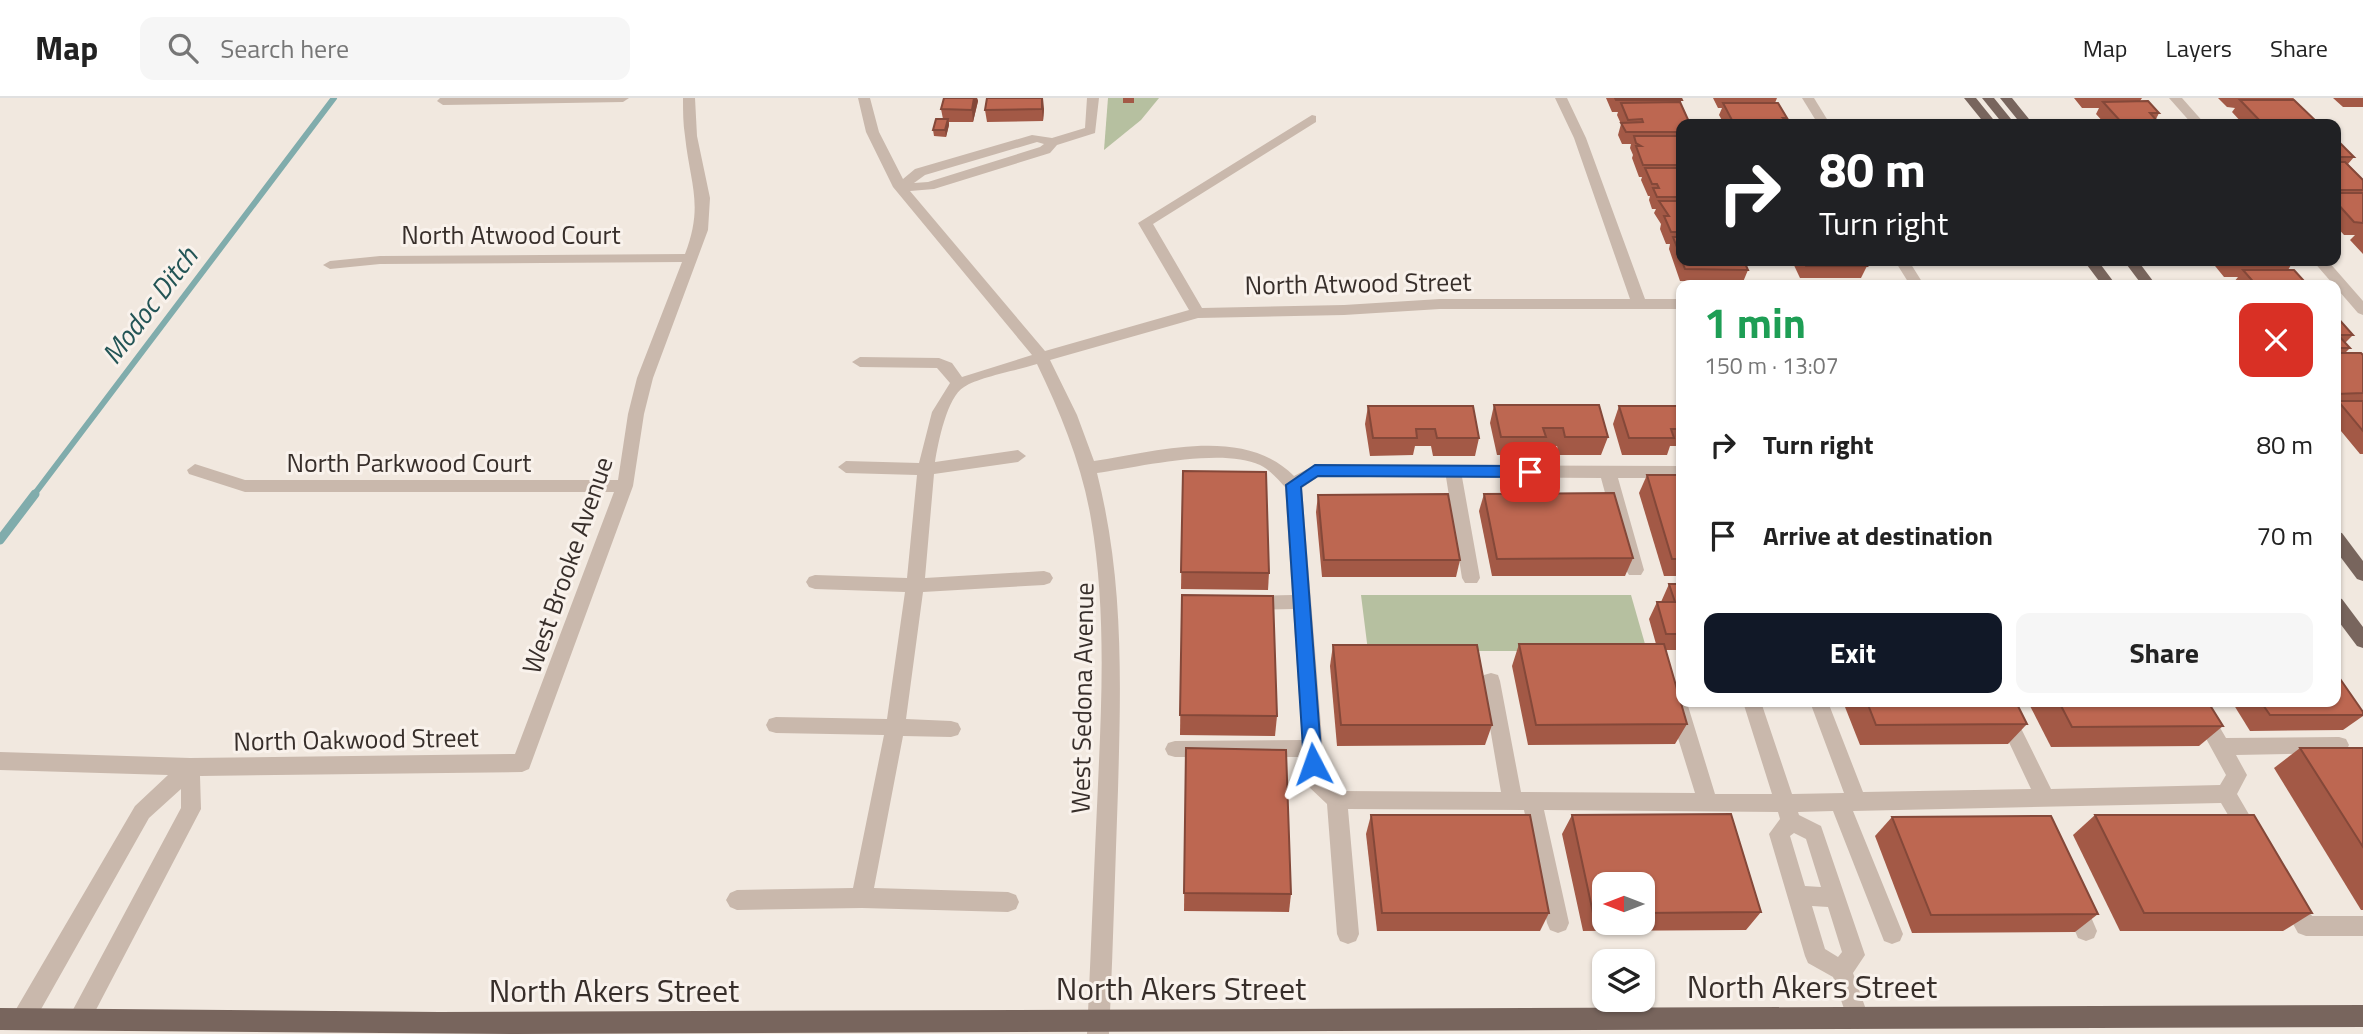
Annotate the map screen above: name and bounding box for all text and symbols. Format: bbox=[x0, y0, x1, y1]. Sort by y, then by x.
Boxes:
search box bbox=[140, 17, 630, 80]
text: Map bbox=[35, 23, 98, 73]
icon: search bbox=[164, 29, 202, 67]
text: Search here bbox=[220, 29, 349, 68]
text: Map bbox=[2083, 30, 2128, 66]
text: Layers bbox=[2166, 30, 2232, 66]
text: Share bbox=[2270, 30, 2328, 66]
text: 80 m bbox=[1819, 131, 1926, 206]
icon: right bbox=[1704, 147, 1795, 238]
text: Turn right bbox=[1819, 199, 1948, 247]
street label: North Atwood Court bbox=[401, 215, 621, 254]
water label: Modoc Ditch bbox=[90, 236, 208, 373]
street label: North Atwood Street bbox=[1244, 262, 1472, 304]
text: 1 min bbox=[1704, 290, 1806, 354]
button: close bbox=[2239, 303, 2313, 377]
text: 150 m · 13:07 bbox=[1704, 348, 1839, 383]
text: Turn right bbox=[1763, 425, 1874, 464]
text: 80 m bbox=[2256, 425, 2313, 464]
icon: right bbox=[1704, 426, 1742, 464]
pin bbox=[1500, 442, 1560, 502]
street label: North Parkwood Court bbox=[287, 443, 531, 482]
street label: West Brooke Avenue bbox=[512, 451, 622, 679]
icon: arrive bbox=[1511, 453, 1549, 491]
text: Arrive at destination bbox=[1763, 516, 1993, 555]
text: 70 m bbox=[2256, 516, 2313, 555]
icon: arrive bbox=[1704, 517, 1742, 555]
street label: West Sedona Avenue bbox=[1060, 582, 1104, 814]
button: Exit bbox=[1704, 613, 2002, 693]
button: Share bbox=[2016, 613, 2313, 693]
street label: North Oakwood Street bbox=[233, 717, 479, 761]
position arrow bbox=[1276, 727, 1350, 801]
north arrow bbox=[1592, 872, 1656, 934]
map controls bbox=[1592, 872, 1655, 1012]
button: layers bbox=[1592, 949, 1655, 1012]
street label: North Akers Street bbox=[1687, 962, 1937, 1010]
street label: North Akers Street bbox=[1056, 964, 1306, 1012]
street label: North Akers Street bbox=[489, 966, 739, 1014]

